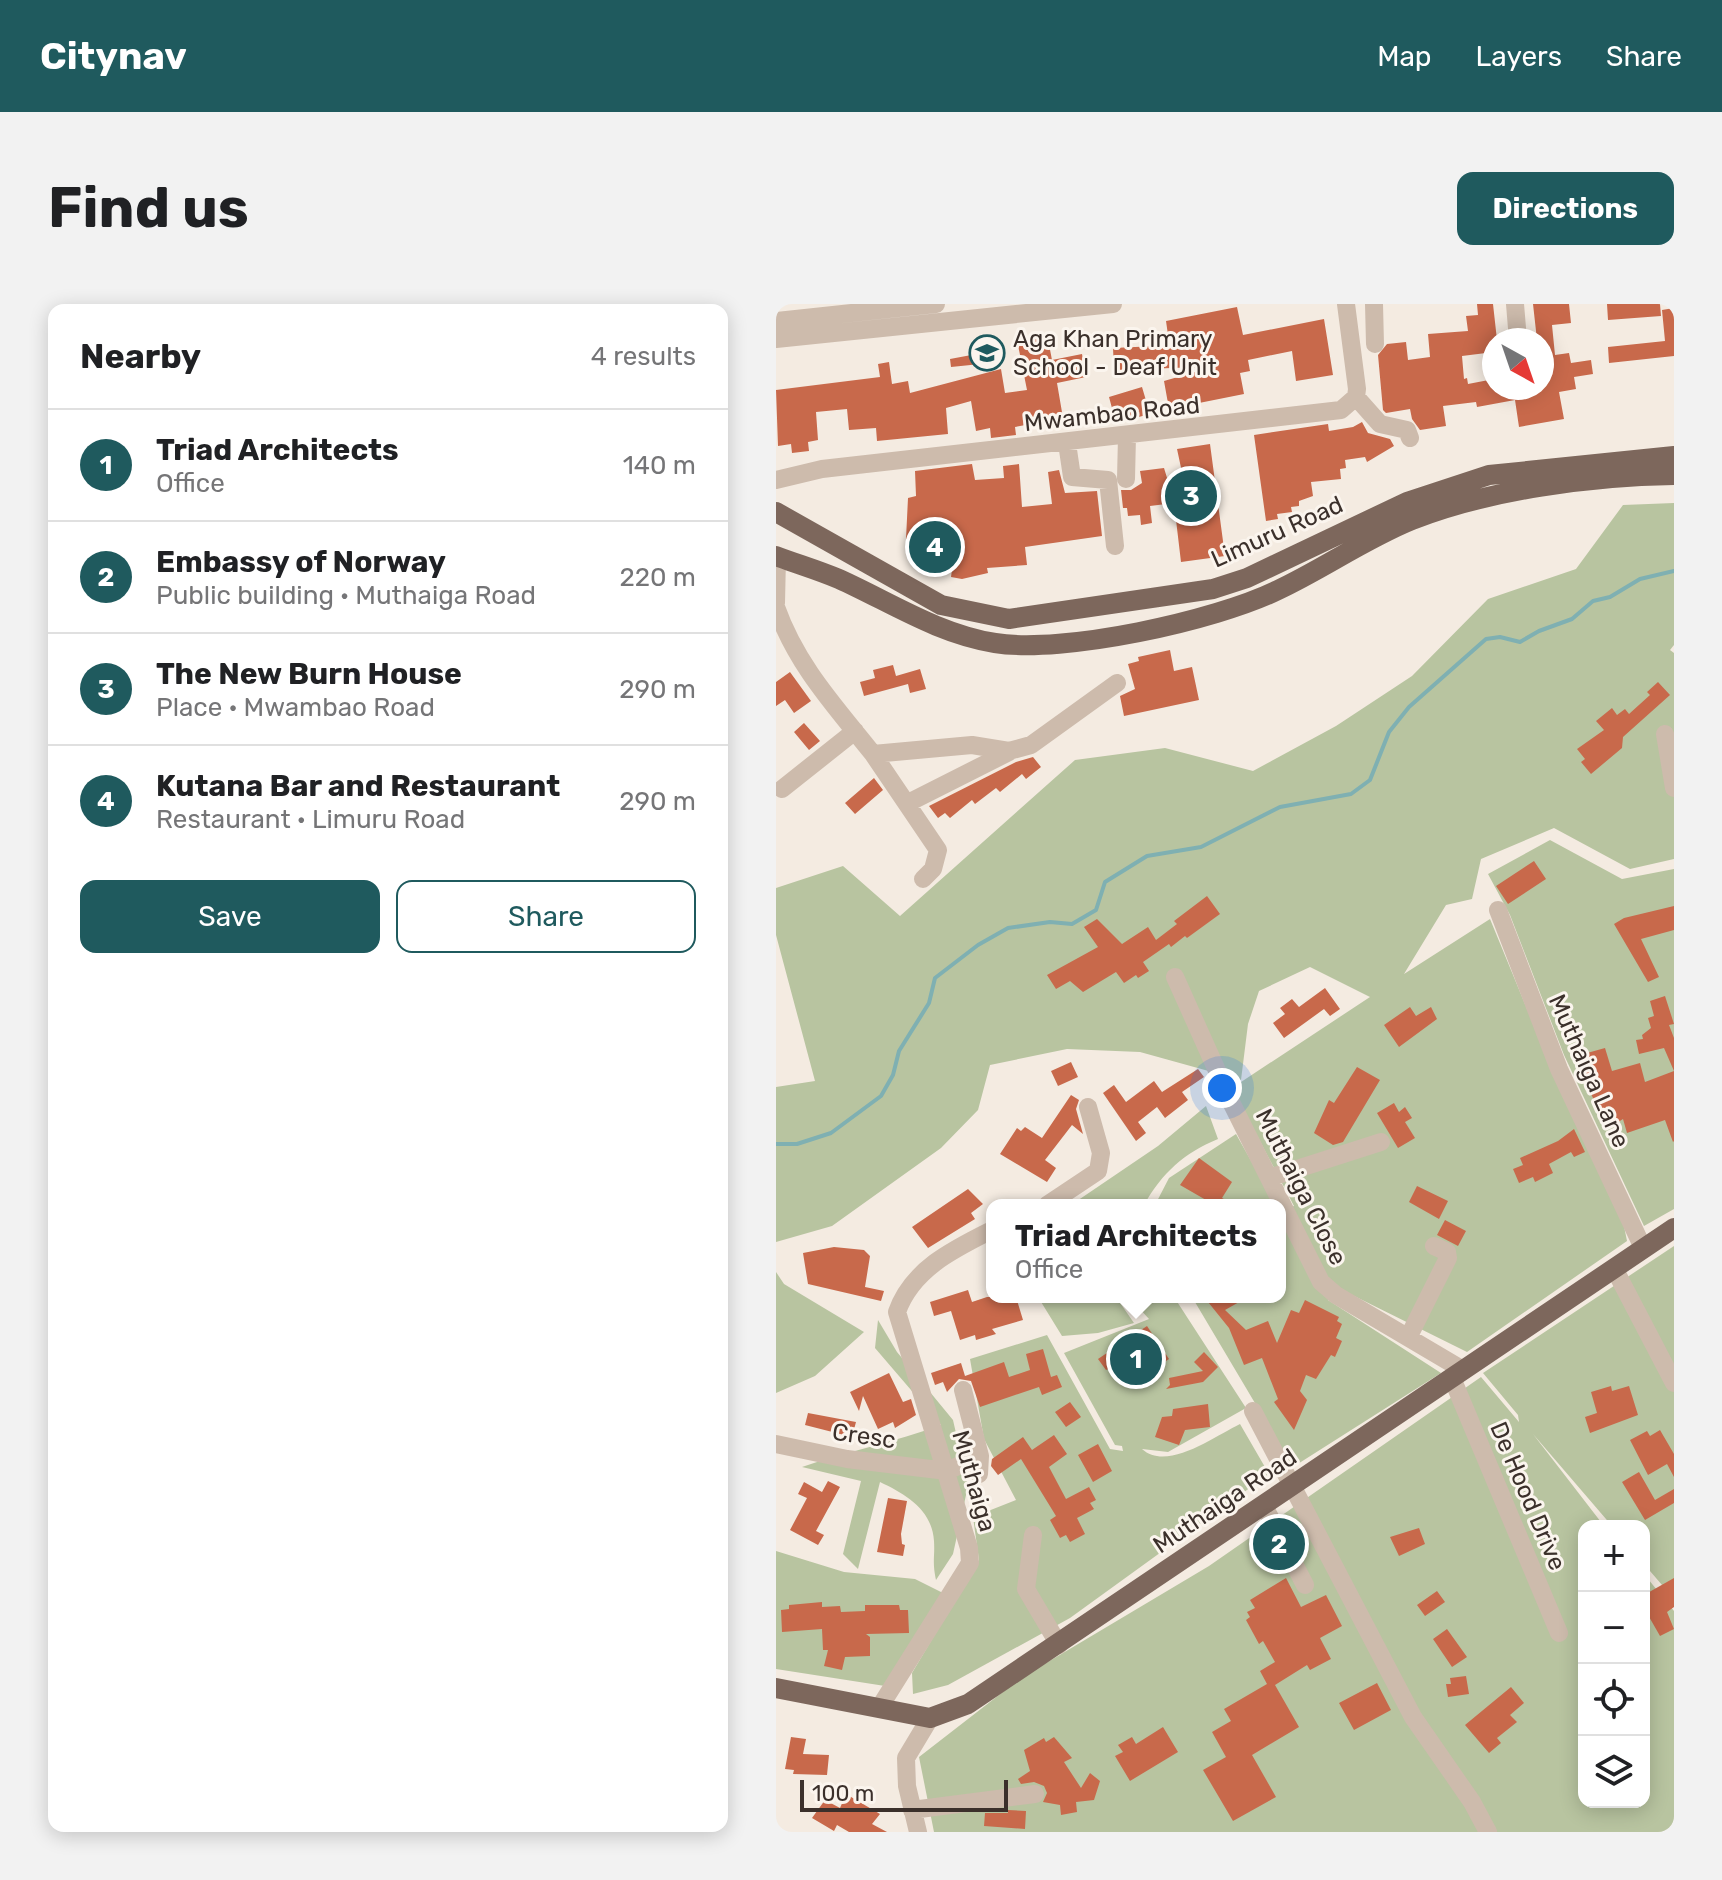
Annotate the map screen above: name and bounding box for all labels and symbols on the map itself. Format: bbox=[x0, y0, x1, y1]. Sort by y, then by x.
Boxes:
place label: Aga Khan Primary School - Deaf Unit bbox=[1013, 325, 1217, 381]
north arrow bbox=[1482, 328, 1554, 400]
school or university icon: Aga Khan Primary School - Deaf Unit bbox=[968, 334, 1006, 372]
street label: Mwambao Road bbox=[1023, 391, 1201, 437]
pin: 3 bbox=[1165, 466, 1217, 526]
street label: Limuru Road bbox=[1207, 490, 1347, 574]
pin: 4 bbox=[909, 517, 961, 577]
street label: Muthaiga Lane bbox=[1543, 990, 1635, 1152]
your location bbox=[1202, 1068, 1242, 1108]
street label: Muthaiga Close bbox=[1250, 1104, 1352, 1270]
pin: 1 bbox=[1110, 1329, 1162, 1389]
street label: Cresc bbox=[830, 1418, 898, 1454]
street label: De Hood Drive bbox=[1484, 1418, 1572, 1574]
street label: Muthaiga bbox=[946, 1427, 1002, 1535]
street label: Muthaiga Road bbox=[1148, 1443, 1302, 1559]
pin: 2 bbox=[1253, 1514, 1305, 1574]
scale bar bbox=[800, 1776, 1008, 1812]

